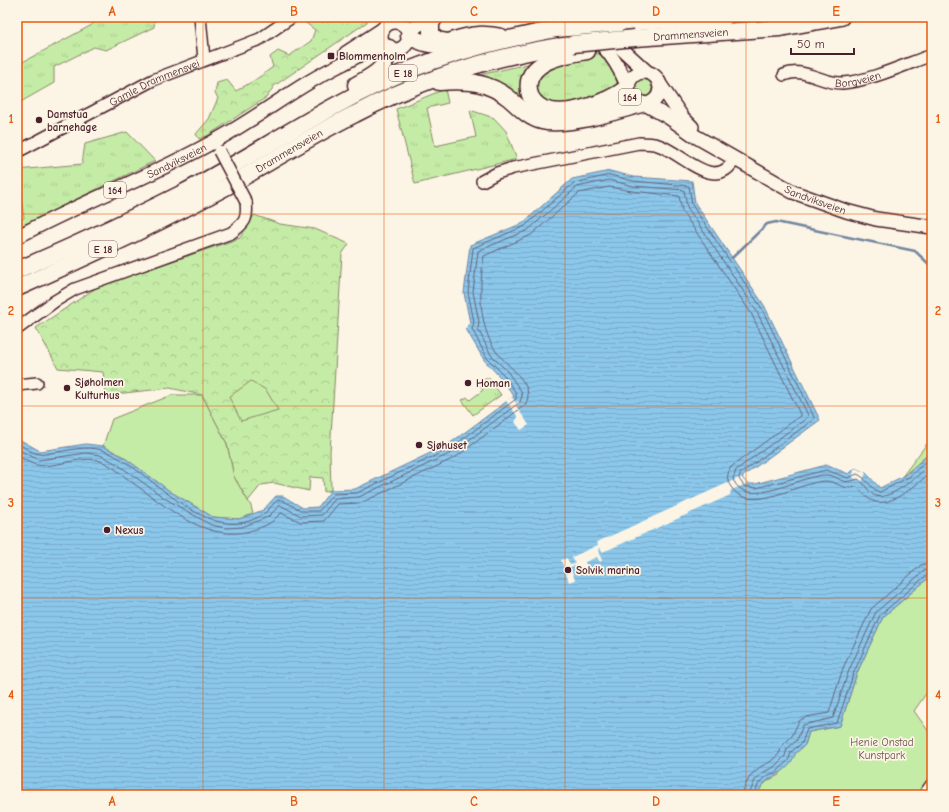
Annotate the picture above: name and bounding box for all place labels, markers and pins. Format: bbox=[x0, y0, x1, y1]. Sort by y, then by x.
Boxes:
place label: Blommenholm bbox=[339, 50, 406, 63]
marker: Blommenholm bbox=[326, 51, 336, 61]
place label: Damstua barnehage bbox=[47, 108, 98, 134]
marker: Damstua barnehage bbox=[34, 115, 44, 125]
place label: Sjøholmen Kulturhus bbox=[75, 376, 124, 402]
place label: Homan bbox=[476, 377, 510, 390]
marker: Homan bbox=[463, 378, 473, 388]
marker: Sjøholmen Kulturhus bbox=[62, 383, 72, 393]
place label: Sjøhuset bbox=[427, 439, 467, 452]
marker: Sjøhuset bbox=[414, 440, 424, 450]
place label: Nexus bbox=[115, 524, 144, 537]
marker: Nexus bbox=[102, 525, 112, 535]
place label: Solvik marina bbox=[576, 564, 640, 577]
marker: Solvik marina bbox=[563, 565, 573, 575]

